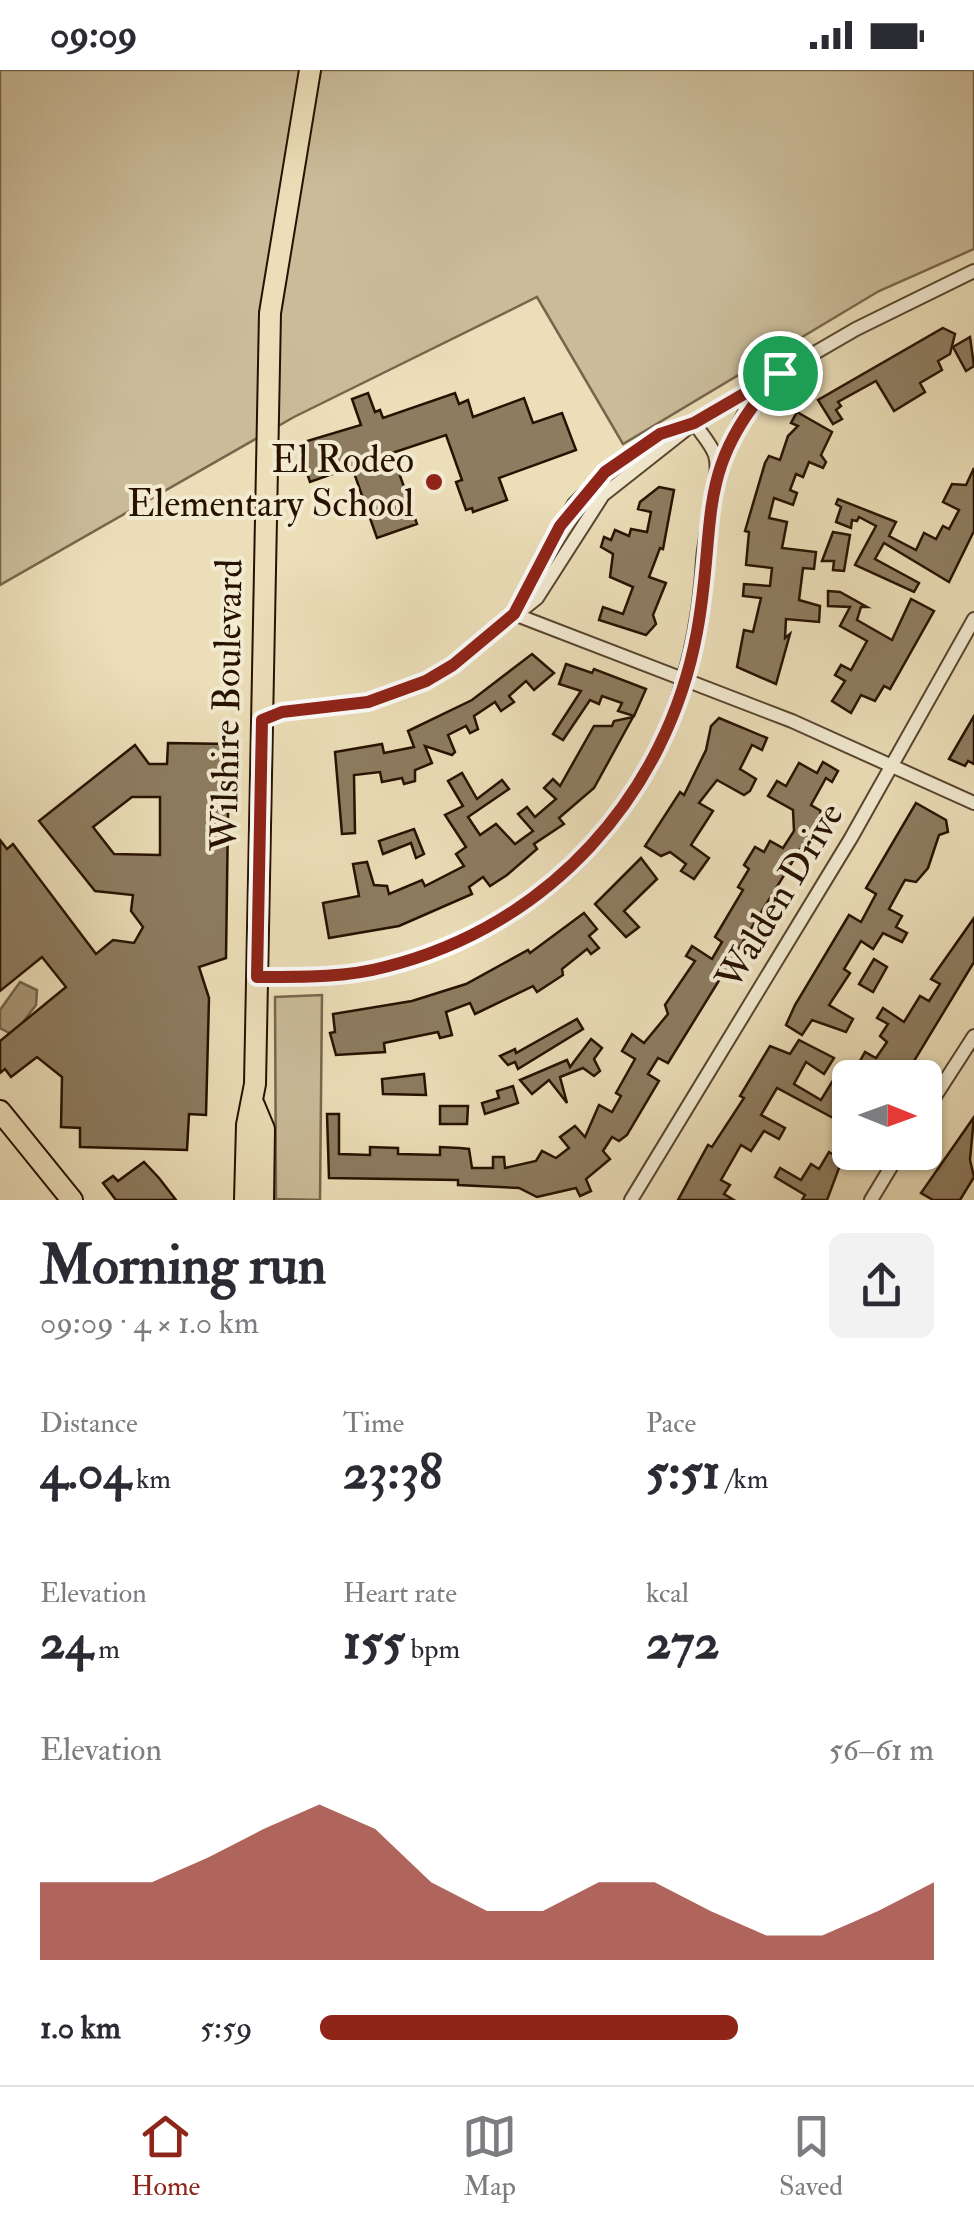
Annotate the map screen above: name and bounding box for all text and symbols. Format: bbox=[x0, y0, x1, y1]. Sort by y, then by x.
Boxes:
text: 09:09 bbox=[50, 11, 137, 59]
pin bbox=[738, 331, 823, 416]
icon: arrive bbox=[753, 346, 808, 401]
place label: El Rodeo Elementary School bbox=[127, 436, 414, 528]
marker: El Rodeo Elementary School bbox=[423, 471, 445, 493]
street label: Wilshire Boulevard bbox=[200, 558, 254, 852]
street label: Walden Drive bbox=[705, 794, 855, 999]
north arrow bbox=[832, 1060, 942, 1170]
map controls bbox=[832, 1060, 942, 1170]
text: Morning run bbox=[40, 1231, 326, 1300]
button: share bbox=[829, 1233, 934, 1338]
text: 09:09 · 4 × 1.0 km bbox=[40, 1303, 259, 1343]
text: Distance bbox=[40, 1406, 138, 1441]
text: Time bbox=[343, 1406, 404, 1441]
text: Pace bbox=[646, 1406, 696, 1441]
text: 4.04 bbox=[40, 1441, 130, 1504]
text: 23:38 bbox=[343, 1441, 443, 1504]
text: 5:51 bbox=[646, 1441, 720, 1504]
text: km bbox=[130, 1462, 171, 1497]
text: /km bbox=[720, 1462, 768, 1497]
text: Elevation bbox=[40, 1576, 147, 1611]
text: Heart rate bbox=[343, 1576, 457, 1611]
text: kcal bbox=[646, 1576, 689, 1611]
text: 24 bbox=[40, 1611, 92, 1674]
text: 155 bbox=[343, 1611, 405, 1674]
text: 272 bbox=[646, 1611, 720, 1674]
text: m bbox=[92, 1632, 120, 1667]
text: bpm bbox=[405, 1632, 460, 1667]
text: Elevation bbox=[40, 1730, 162, 1770]
text: 56–61 m bbox=[829, 1730, 934, 1770]
text: 1.0 km bbox=[40, 2008, 121, 2048]
text: 5:59 bbox=[200, 2008, 252, 2048]
tab: Home bbox=[131, 2109, 200, 2204]
tab: Map bbox=[462, 2109, 517, 2204]
tab: Saved bbox=[779, 2109, 843, 2204]

